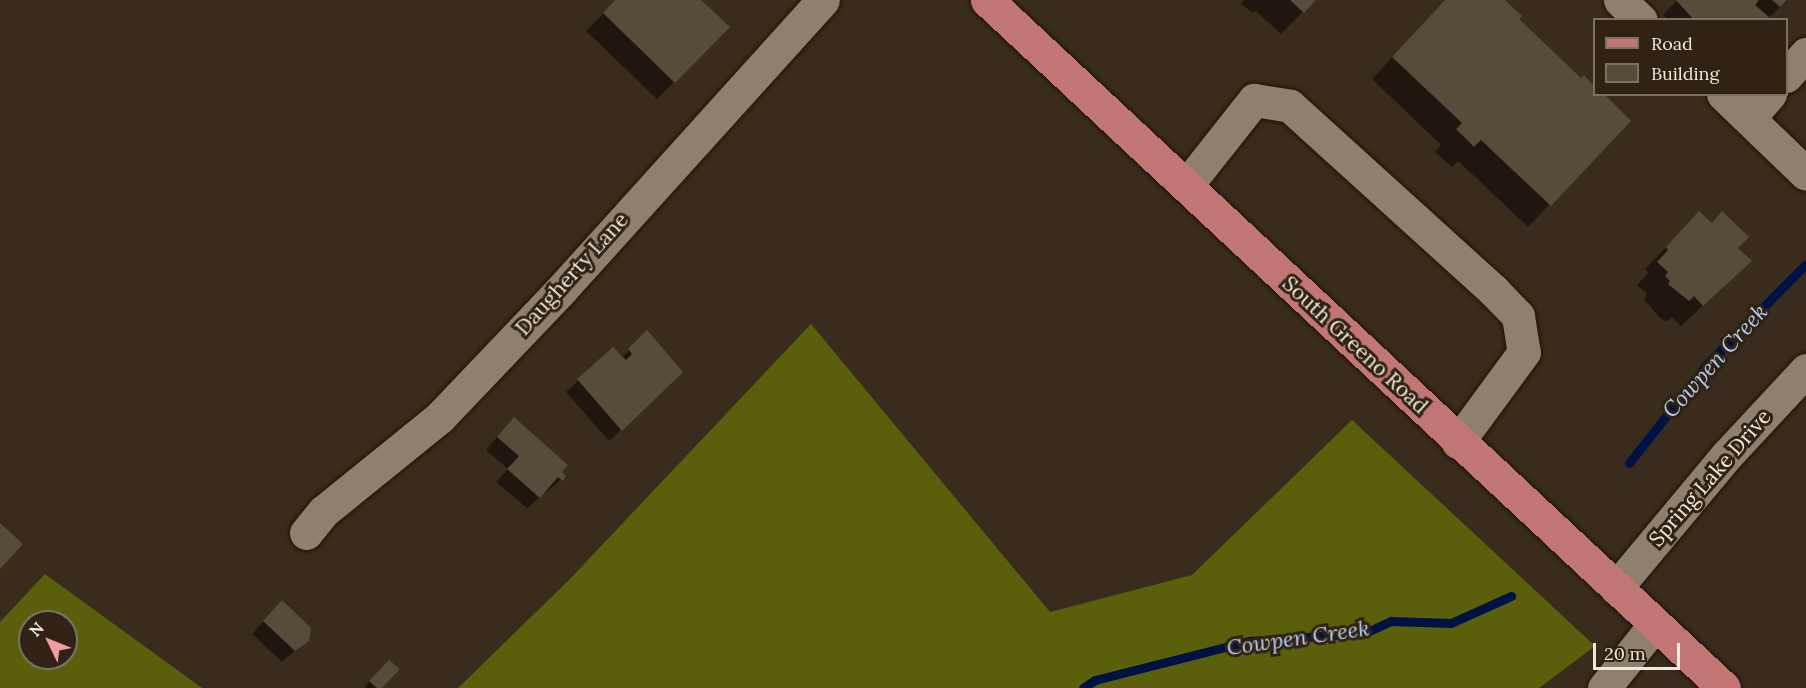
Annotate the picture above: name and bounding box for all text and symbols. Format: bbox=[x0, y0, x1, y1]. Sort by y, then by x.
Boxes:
legend bbox=[1593, 18, 1788, 96]
text: Road bbox=[1651, 32, 1693, 55]
text: Building bbox=[1651, 62, 1719, 85]
street label: Daugherty Lane bbox=[510, 207, 634, 341]
street label: South Greeno Road bbox=[1277, 271, 1433, 419]
water label: Cowpen Creek bbox=[1657, 299, 1773, 423]
street label: Spring Lake Drive bbox=[1644, 404, 1776, 552]
north arrow bbox=[18, 610, 78, 670]
water label: Cowpen Creek bbox=[1225, 615, 1371, 661]
text: N bbox=[25, 618, 48, 640]
scale bar bbox=[1596, 631, 1683, 669]
text: 20 m bbox=[1604, 642, 1646, 665]

